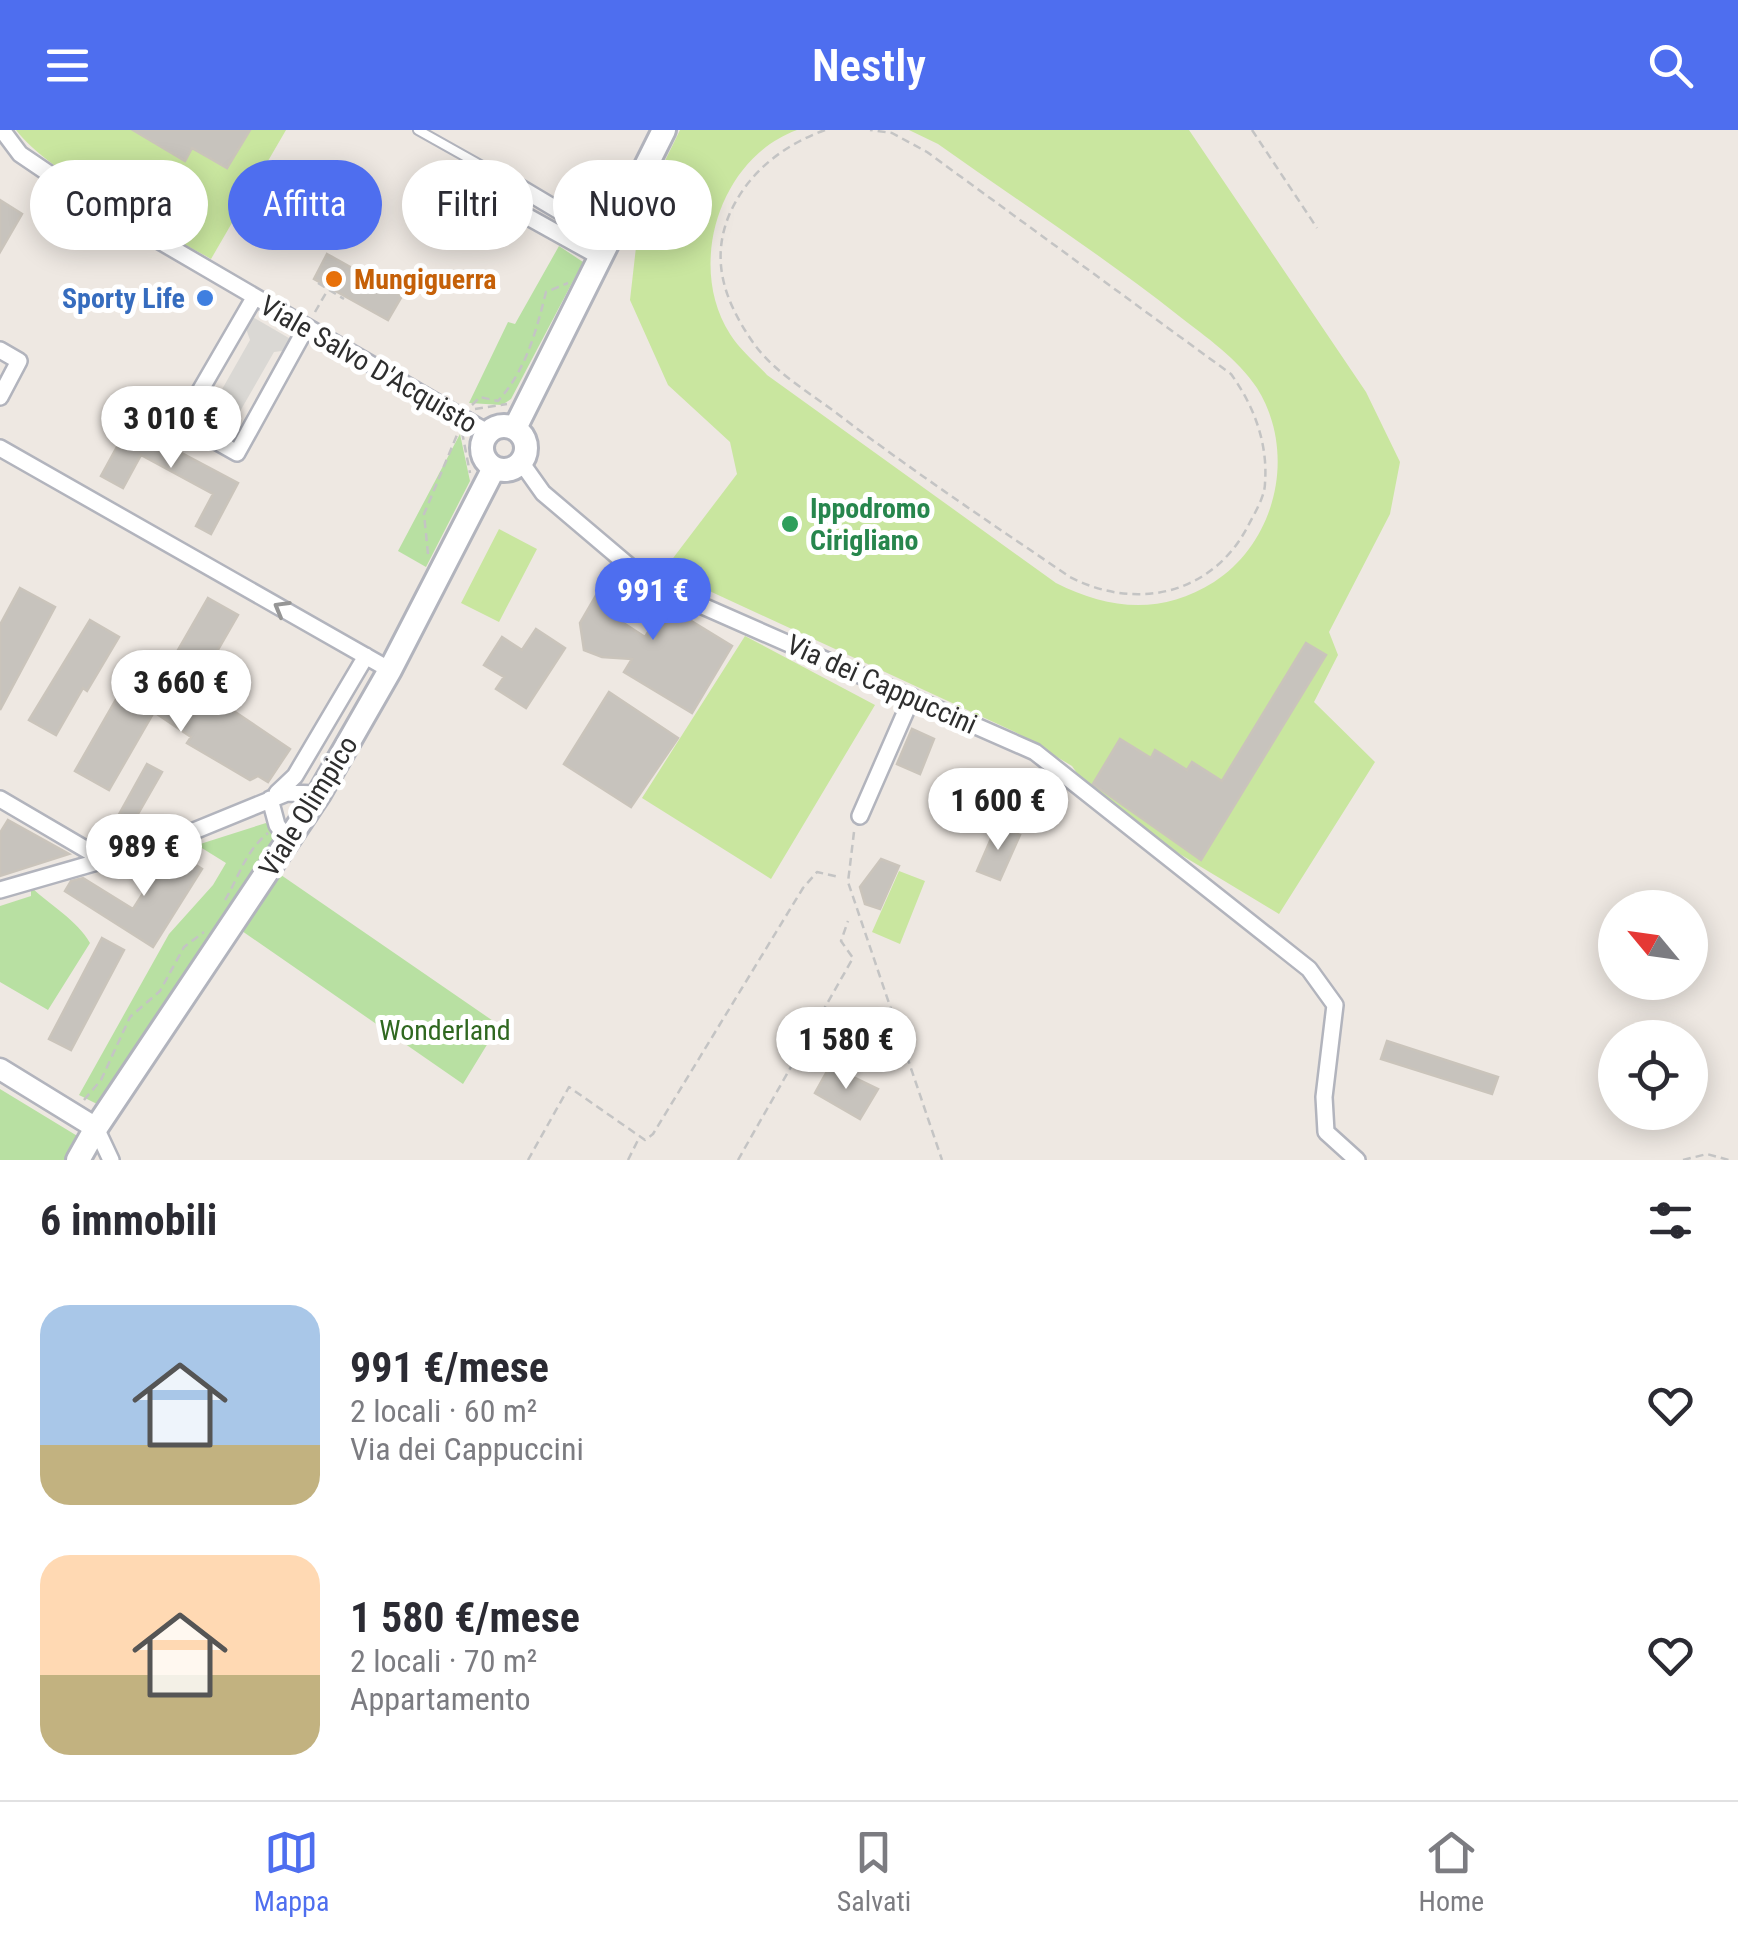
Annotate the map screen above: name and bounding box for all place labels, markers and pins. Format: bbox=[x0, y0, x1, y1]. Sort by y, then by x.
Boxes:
place label: Mungiguerra bbox=[354, 263, 497, 296]
marker: Mungiguerra bbox=[323, 268, 345, 290]
place label: Sporty Life bbox=[62, 282, 185, 315]
marker: Sporty Life bbox=[194, 287, 216, 309]
pin: 3 010 € bbox=[79, 386, 263, 471]
place label: Ippodromo Cirigliano bbox=[810, 492, 931, 557]
marker: Ippodromo Cirigliano bbox=[779, 513, 801, 535]
pin: 991 € bbox=[583, 558, 723, 643]
pin: 3 660 € bbox=[89, 650, 273, 735]
pin: 1 600 € bbox=[906, 768, 1090, 853]
pin: 989 € bbox=[74, 814, 214, 899]
pin: 1 580 € bbox=[754, 1007, 938, 1092]

